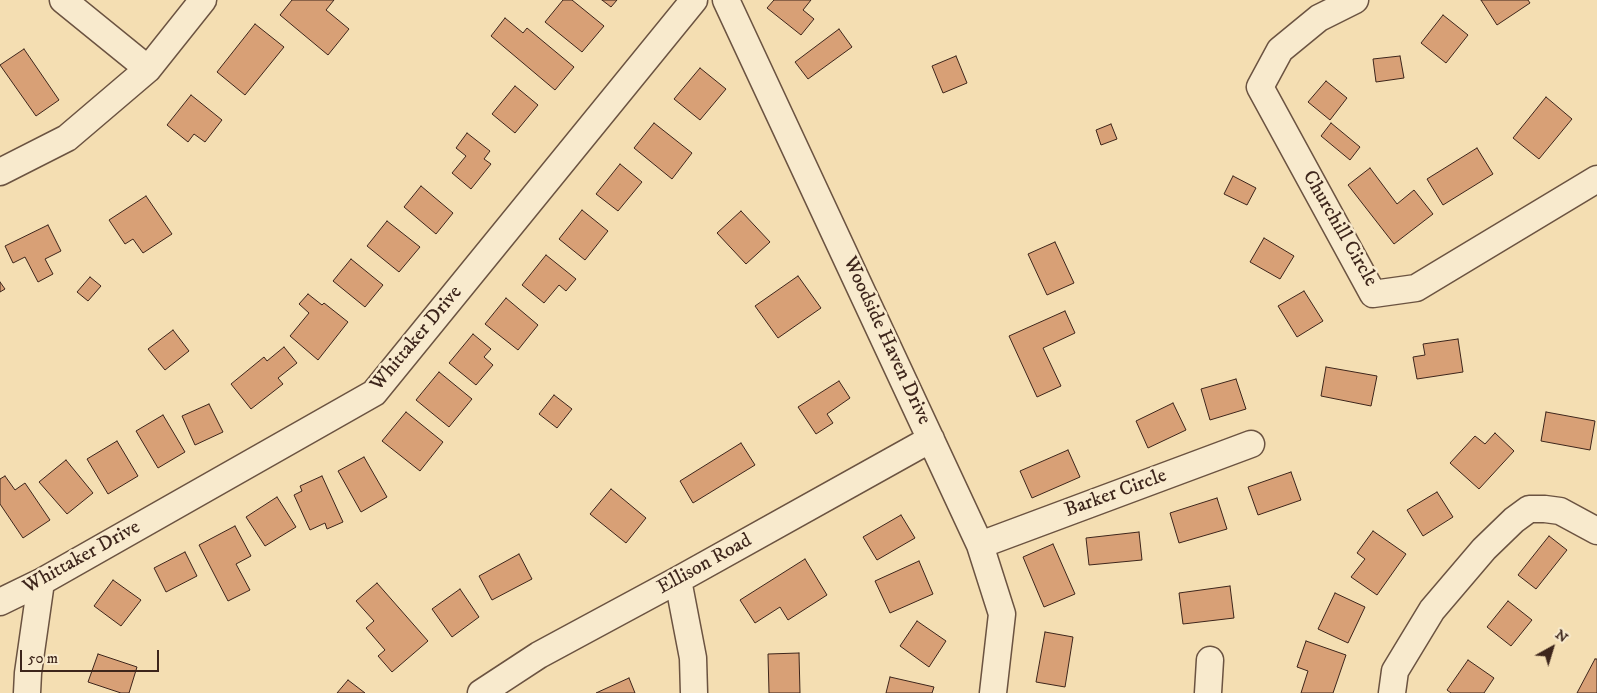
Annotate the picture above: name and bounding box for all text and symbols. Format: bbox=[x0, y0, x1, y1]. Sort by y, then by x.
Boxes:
street label: Churchill Circle bbox=[1296, 167, 1382, 291]
street label: Woodside Haven Drive bbox=[837, 253, 935, 429]
street label: Whittaker Drive bbox=[366, 281, 468, 397]
street label: Barker Circle bbox=[1062, 464, 1170, 524]
street label: Whittaker Drive bbox=[19, 516, 145, 600]
street label: Ellison Road bbox=[654, 529, 756, 601]
north arrow bbox=[1527, 623, 1577, 673]
text: N bbox=[1551, 626, 1572, 647]
scale bar bbox=[22, 640, 161, 672]
text: 50 m bbox=[28, 649, 58, 668]

